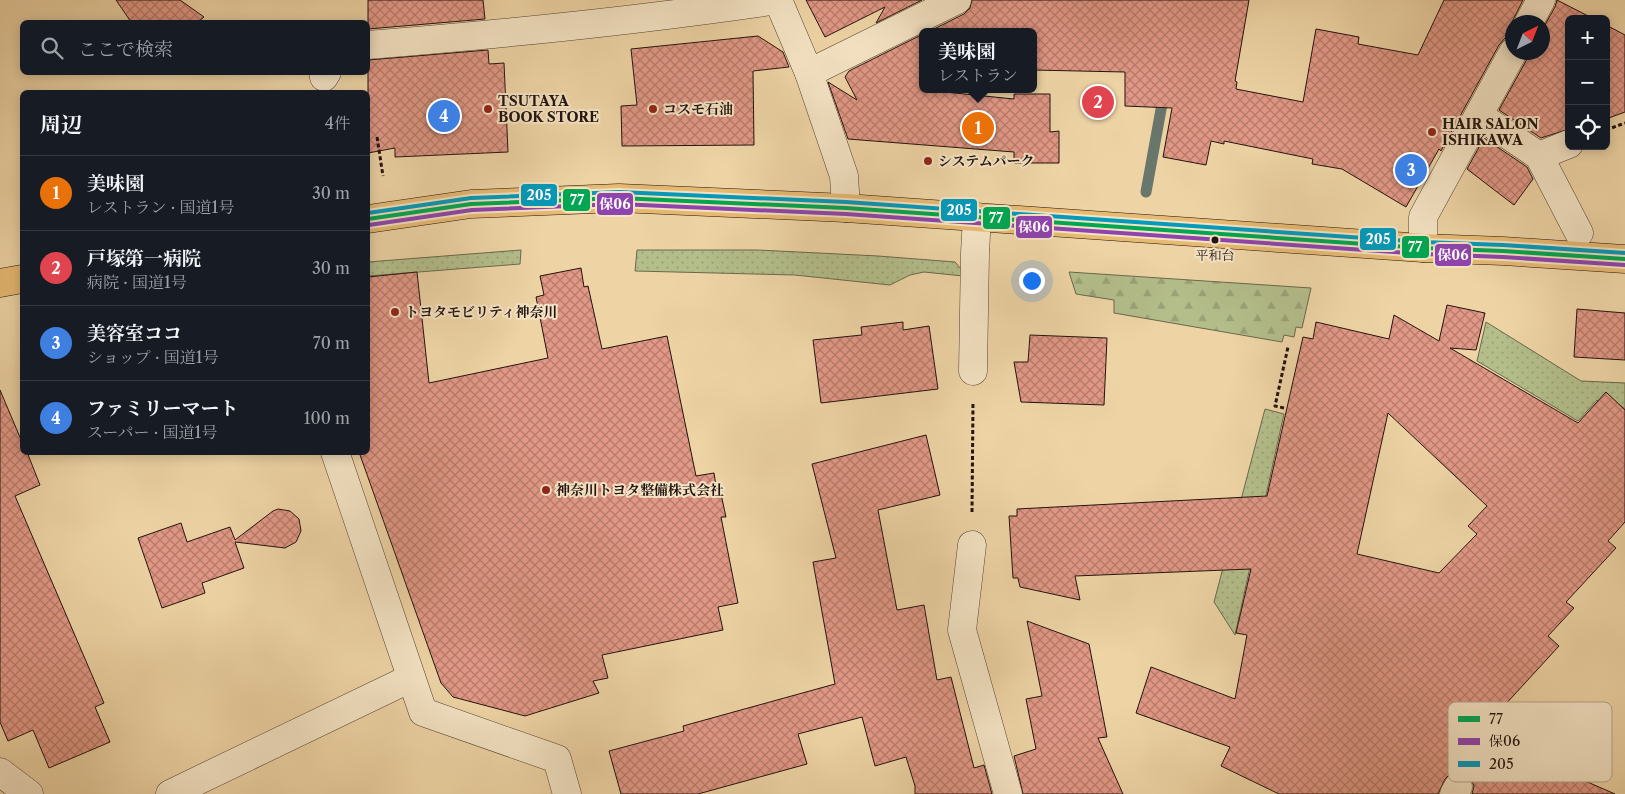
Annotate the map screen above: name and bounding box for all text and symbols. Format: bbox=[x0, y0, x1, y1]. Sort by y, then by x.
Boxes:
north arrow bbox=[1505, 15, 1550, 60]
map controls bbox=[1565, 15, 1610, 150]
button: + bbox=[1565, 15, 1610, 60]
search box bbox=[20, 20, 370, 75]
popup bbox=[919, 28, 1037, 93]
icon: search bbox=[38, 34, 66, 62]
text: ここで検索 bbox=[78, 38, 173, 61]
text: 美味園 bbox=[938, 40, 995, 63]
button: − bbox=[1565, 60, 1610, 105]
text: レストラン bbox=[938, 65, 1018, 85]
pin: 2 bbox=[1082, 83, 1114, 121]
place label: TSUTAYA BOOK STORE bbox=[498, 92, 599, 126]
pin: 4 bbox=[428, 97, 460, 135]
place label: コスモ石油 bbox=[663, 100, 733, 118]
marker: TSUTAYA BOOK STORE bbox=[482, 103, 494, 115]
marker: コスモ石油 bbox=[647, 103, 659, 115]
button: locate bbox=[1565, 105, 1610, 150]
pin: 1 bbox=[962, 109, 994, 147]
text: 周辺 bbox=[40, 112, 82, 137]
text: 4件 bbox=[325, 113, 350, 133]
place label: HAIR SALON ISHIKAWA bbox=[1442, 115, 1539, 149]
marker: HAIR SALON ISHIKAWA bbox=[1426, 126, 1438, 138]
pin: 3 bbox=[1395, 151, 1427, 189]
place label: システムパーク bbox=[938, 152, 1035, 170]
marker: システムパーク bbox=[922, 155, 934, 167]
text: 美味園 bbox=[87, 172, 144, 195]
text: 1 bbox=[52, 183, 60, 203]
text: 30 m bbox=[312, 183, 350, 203]
line badge: 205 bbox=[520, 183, 558, 207]
text: 205 bbox=[527, 186, 552, 204]
line badge: 77 bbox=[562, 188, 591, 212]
text: 77 bbox=[570, 191, 585, 209]
line badge: 保06 bbox=[596, 192, 634, 216]
text: 保06 bbox=[599, 195, 631, 213]
text: レストラン · 国道1号 bbox=[87, 197, 234, 217]
line badge: 205 bbox=[940, 198, 978, 222]
text: 205 bbox=[947, 201, 972, 219]
line badge: 77 bbox=[982, 206, 1011, 230]
text: 77 bbox=[989, 209, 1004, 227]
line badge: 保06 bbox=[1015, 215, 1053, 239]
text: 保06 bbox=[1018, 218, 1050, 236]
line badge: 205 bbox=[1359, 227, 1397, 251]
text: 205 bbox=[1366, 230, 1391, 248]
marker: 平和台 bbox=[1210, 235, 1220, 245]
line badge: 77 bbox=[1401, 235, 1430, 259]
text: 77 bbox=[1408, 238, 1423, 256]
line badge: 保06 bbox=[1434, 243, 1472, 267]
text: 保06 bbox=[1437, 246, 1469, 264]
text: 戸塚第一病院 bbox=[87, 247, 201, 270]
place label: 平和台 bbox=[1195, 247, 1235, 263]
text: 2 bbox=[51, 258, 61, 278]
text: 30 m bbox=[312, 258, 350, 278]
your location bbox=[1019, 268, 1045, 294]
text: 病院 · 国道1号 bbox=[87, 272, 187, 292]
place label: トヨタモビリティ神奈川 bbox=[405, 303, 558, 321]
marker: トヨタモビリティ神奈川 bbox=[389, 306, 401, 318]
text: 美容室ココ bbox=[87, 322, 182, 345]
text: 3 bbox=[51, 333, 61, 353]
text: 70 m bbox=[313, 333, 350, 353]
text: ショップ · 国道1号 bbox=[87, 347, 218, 367]
text: ファミリーマート bbox=[87, 397, 239, 420]
text: 4 bbox=[51, 408, 61, 428]
text: 100 m bbox=[304, 408, 350, 428]
text: スーパー · 国道1号 bbox=[87, 422, 217, 442]
place label: 神奈川トヨタ整備株式会社 bbox=[556, 481, 724, 499]
marker: 神奈川トヨタ整備株式会社 bbox=[540, 484, 552, 496]
legend bbox=[1448, 702, 1612, 782]
text: 77 bbox=[1489, 710, 1503, 728]
text: 保06 bbox=[1489, 732, 1520, 750]
text: 205 bbox=[1489, 755, 1514, 773]

